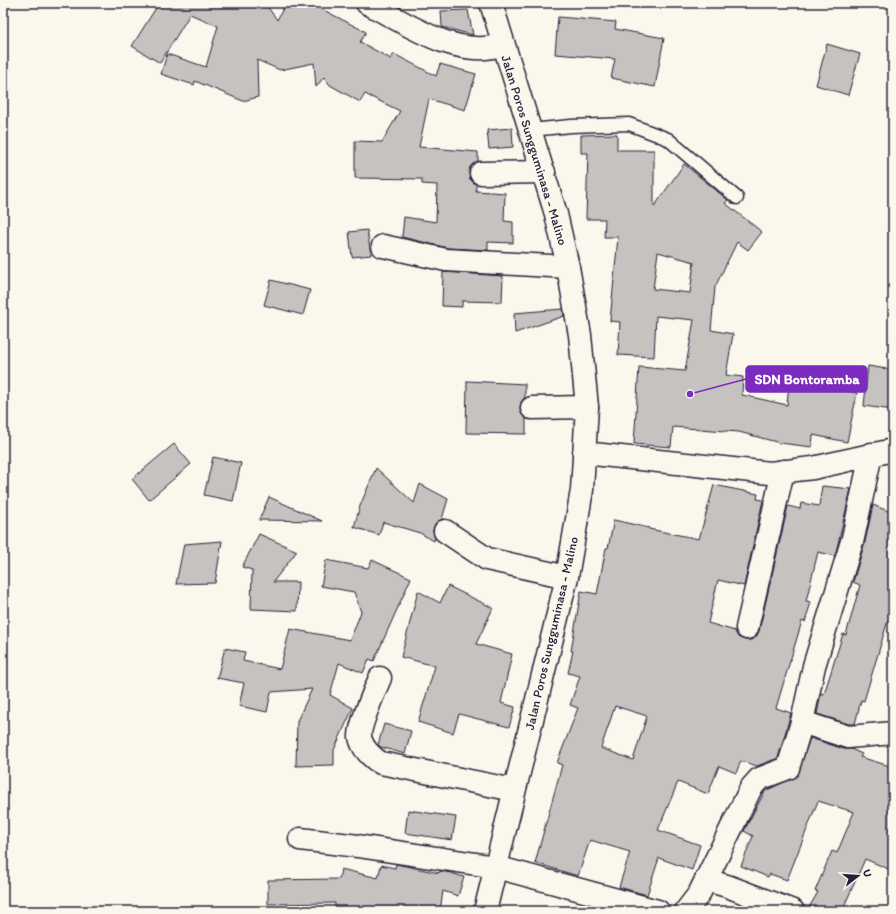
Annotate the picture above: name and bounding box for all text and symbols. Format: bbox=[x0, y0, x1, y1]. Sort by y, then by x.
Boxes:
street label: Jalan Poros Sungguminasa - Malino bbox=[498, 53, 571, 247]
callout: SDN Bontoramba bbox=[746, 366, 867, 392]
text: SDN Bontoramba bbox=[755, 371, 860, 388]
street label: Jalan Poros Sungguminasa - Malino bbox=[522, 535, 581, 731]
north arrow bbox=[838, 856, 878, 896]
text: U bbox=[860, 868, 874, 879]

